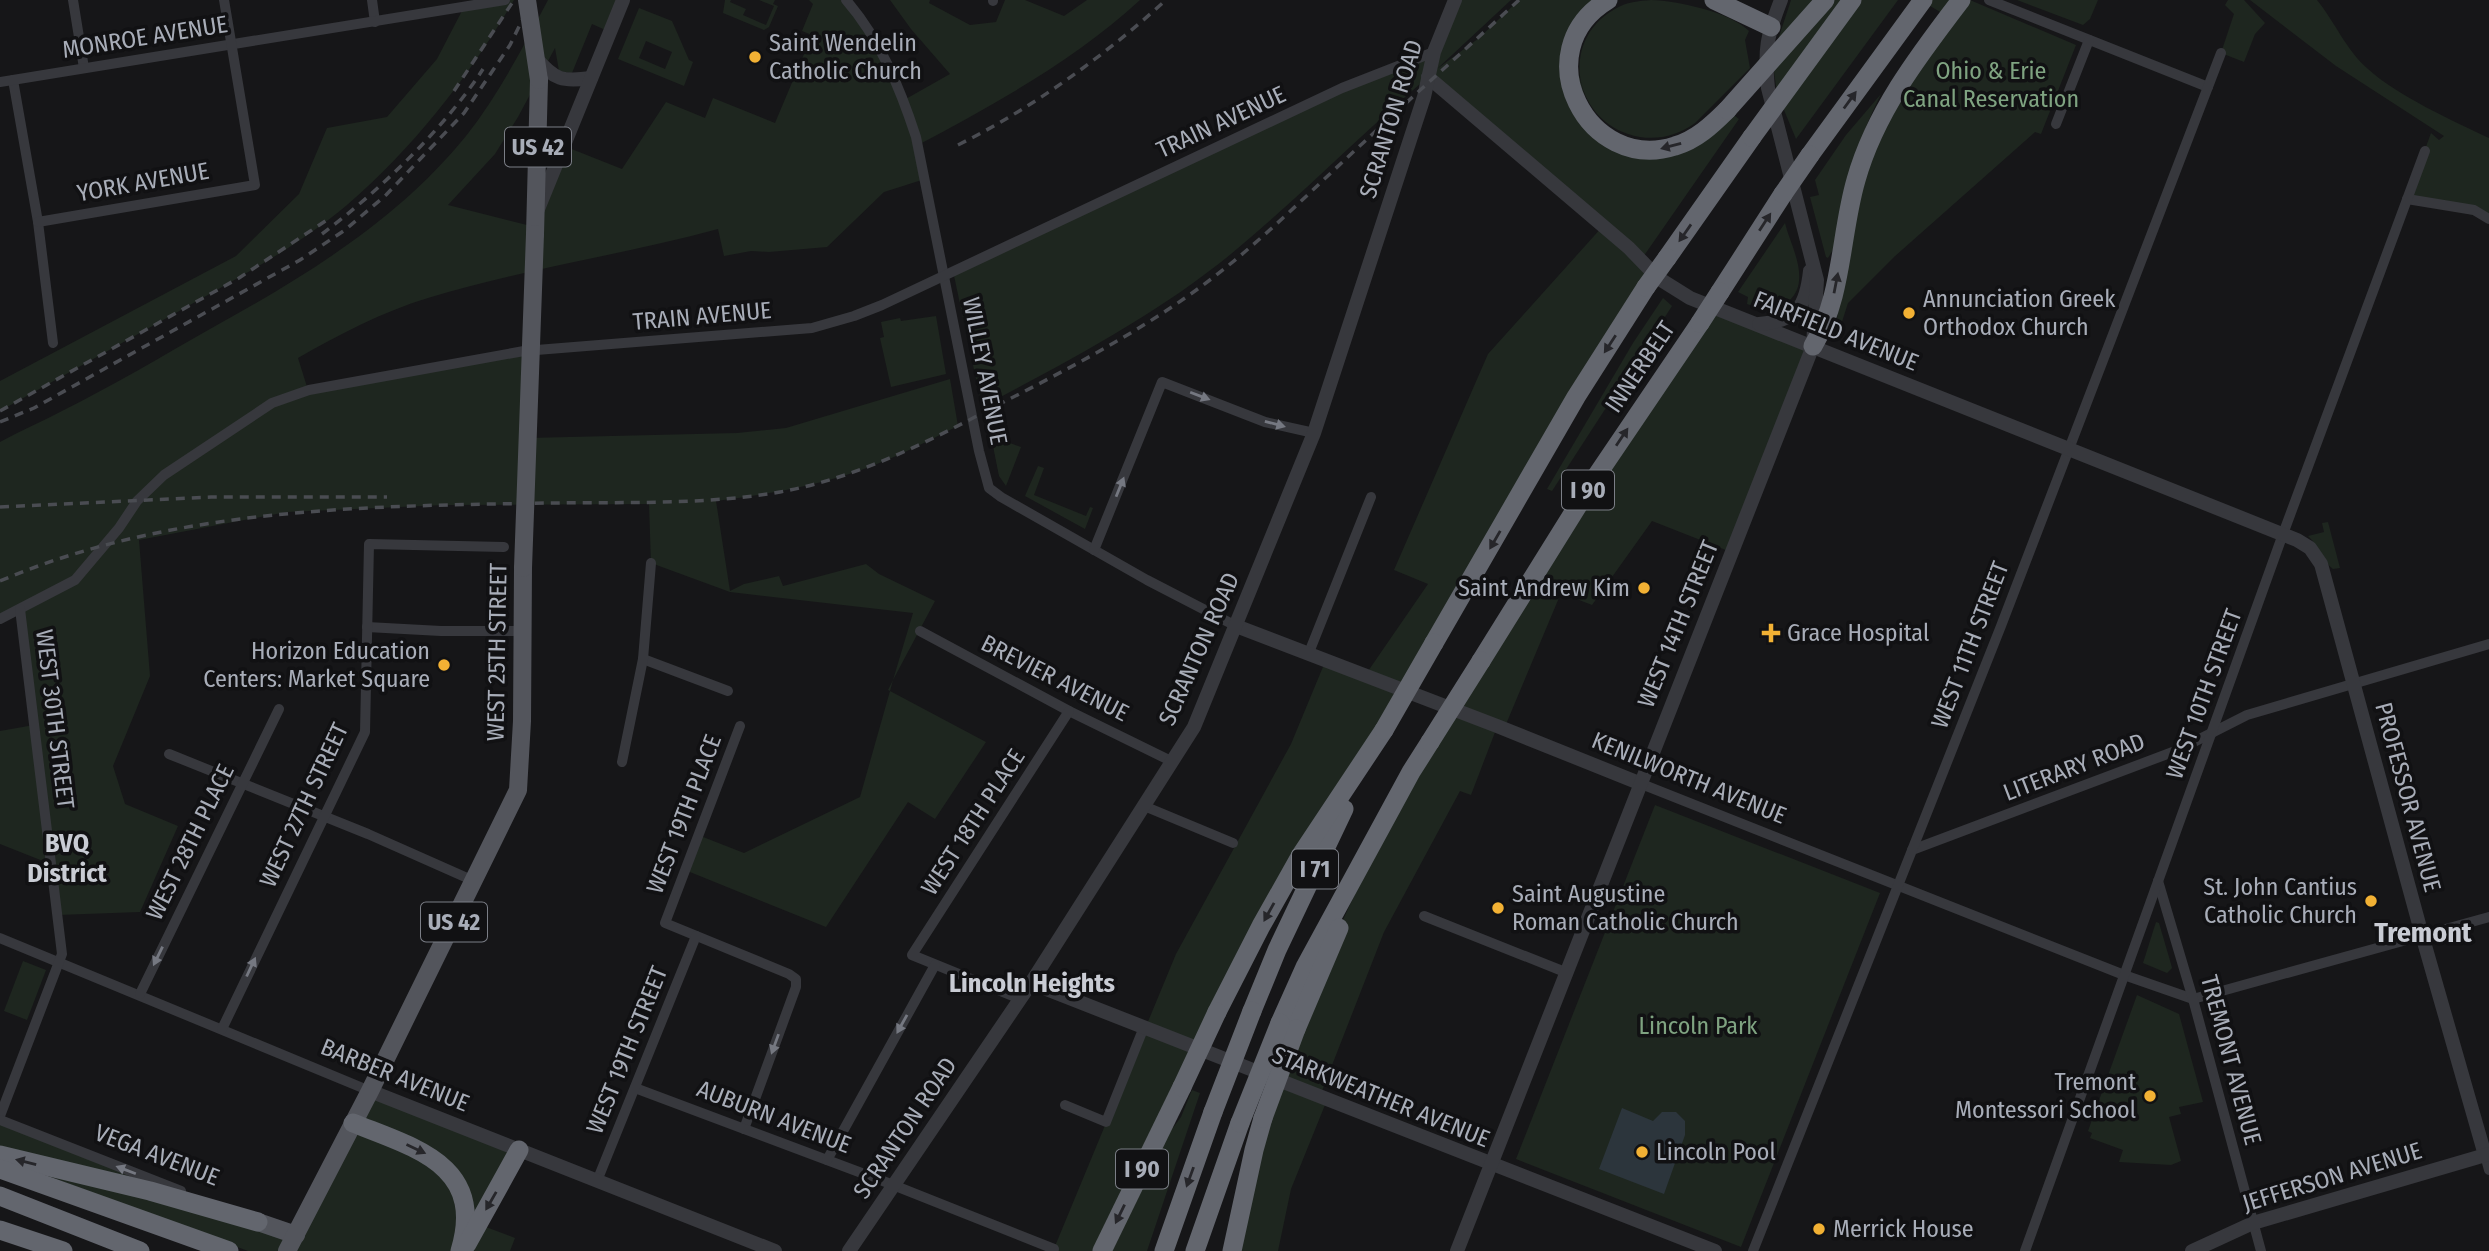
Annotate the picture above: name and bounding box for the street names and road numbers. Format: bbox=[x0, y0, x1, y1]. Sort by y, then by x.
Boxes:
street label: MONROE AVENUE bbox=[60, 10, 230, 64]
street label: SCRANTON ROAD bbox=[1354, 36, 1428, 202]
street label: TRAIN AVENUE bbox=[1152, 80, 1290, 164]
road number: US 42 bbox=[505, 128, 571, 166]
street label: YORK AVENUE bbox=[75, 157, 211, 207]
street label: FAIRFIELD AVENUE bbox=[1749, 285, 1923, 377]
street label: WILLEY AVENUE bbox=[957, 295, 1013, 447]
street label: TRAIN AVENUE bbox=[632, 296, 772, 336]
street label: INNERBELT bbox=[1599, 316, 1681, 418]
road number: I 90 bbox=[1562, 470, 1614, 510]
street label: WEST 14TH STREET bbox=[1632, 537, 1724, 711]
street label: WEST 11TH STREET bbox=[1925, 558, 2015, 732]
street label: WEST 25TH STREET bbox=[481, 563, 513, 741]
street label: SCRANTON ROAD bbox=[1153, 568, 1245, 730]
street label: WEST 10TH STREET bbox=[2160, 605, 2248, 783]
street label: WEST 30TH STREET bbox=[30, 628, 80, 810]
street label: BREVIER AVENUE bbox=[977, 629, 1133, 727]
street label: PROFESSOR AVENUE bbox=[2369, 699, 2447, 895]
street label: WEST 27TH STREET bbox=[254, 719, 354, 891]
street label: KENILWORTH AVENUE bbox=[1588, 726, 1790, 830]
street label: LITERARY ROAD bbox=[1999, 727, 2149, 807]
street label: WEST 19TH PLACE bbox=[641, 731, 727, 897]
street label: WEST 18TH PLACE bbox=[915, 744, 1031, 900]
street label: WEST 28TH PLACE bbox=[140, 760, 240, 924]
road number: I 71 bbox=[1292, 849, 1338, 888]
road number: US 42 bbox=[421, 903, 487, 942]
street label: WEST 19TH STREET bbox=[581, 962, 673, 1138]
street label: TREMONT AVENUE bbox=[2195, 972, 2267, 1148]
street label: BARBER AVENUE bbox=[317, 1033, 473, 1117]
street label: STARKWEATHER AVENUE bbox=[1268, 1041, 1494, 1153]
street label: SCRANTON ROAD bbox=[847, 1052, 963, 1204]
street label: AUBURN AVENUE bbox=[693, 1075, 855, 1159]
street label: VEGA AVENUE bbox=[91, 1118, 223, 1192]
street label: JEFFERSON AVENUE bbox=[2239, 1136, 2425, 1218]
road number: I 90 bbox=[1116, 1150, 1168, 1188]

